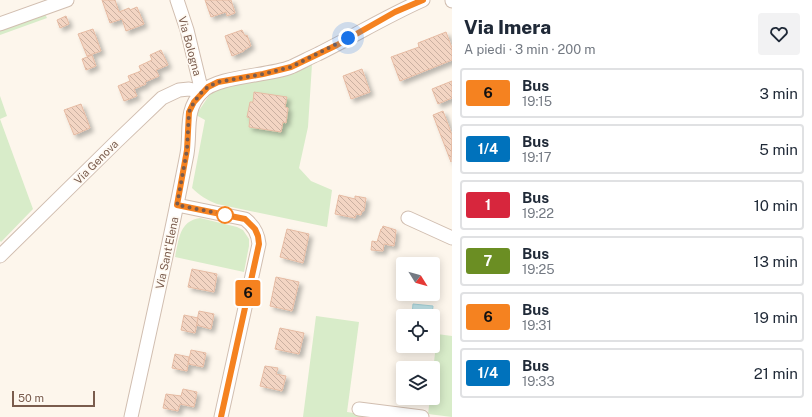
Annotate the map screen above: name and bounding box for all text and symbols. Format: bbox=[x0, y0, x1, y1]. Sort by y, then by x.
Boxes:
button: heart bbox=[758, 13, 800, 55]
street label: Via Bologna bbox=[176, 15, 204, 77]
text: Via Imera bbox=[464, 16, 551, 38]
your location bbox=[338, 28, 358, 48]
text: A piedi · 3 min · 200 m bbox=[464, 42, 596, 57]
text: Bus bbox=[522, 77, 549, 94]
text: 6 bbox=[483, 85, 493, 101]
text: 3 min bbox=[759, 85, 798, 102]
text: 19:15 bbox=[522, 94, 552, 109]
text: Bus bbox=[522, 133, 549, 150]
street label: Via Genova bbox=[72, 138, 120, 186]
text: 1/4 bbox=[478, 141, 498, 157]
text: 5 min bbox=[759, 141, 798, 158]
text: 19:17 bbox=[522, 150, 551, 165]
text: Bus bbox=[522, 189, 549, 206]
text: 1 bbox=[485, 197, 491, 213]
text: 10 min bbox=[754, 197, 798, 214]
unlabelled marker bbox=[216, 206, 234, 224]
text: 19:22 bbox=[522, 206, 554, 221]
street label: Via Sant'Elena bbox=[153, 216, 181, 290]
text: Bus bbox=[522, 245, 549, 262]
text: 7 bbox=[484, 253, 492, 269]
text: 13 min bbox=[753, 253, 798, 270]
north arrow bbox=[396, 257, 440, 301]
map controls bbox=[396, 257, 440, 405]
text: 19:25 bbox=[522, 262, 555, 277]
line badge: 6 bbox=[235, 280, 261, 306]
text: 6 bbox=[243, 285, 253, 301]
text: Bus bbox=[522, 301, 549, 318]
button: locate bbox=[396, 309, 440, 353]
text: 6 bbox=[483, 309, 493, 325]
text: 19 min bbox=[753, 309, 798, 326]
text: 19:31 bbox=[522, 318, 552, 333]
text: Bus bbox=[522, 357, 549, 374]
button: layers bbox=[396, 361, 440, 405]
text: 1/4 bbox=[478, 365, 498, 381]
text: 21 min bbox=[754, 365, 798, 382]
text: 19:33 bbox=[522, 374, 555, 389]
scale bar bbox=[12, 389, 95, 408]
text: 50 m bbox=[18, 392, 44, 404]

